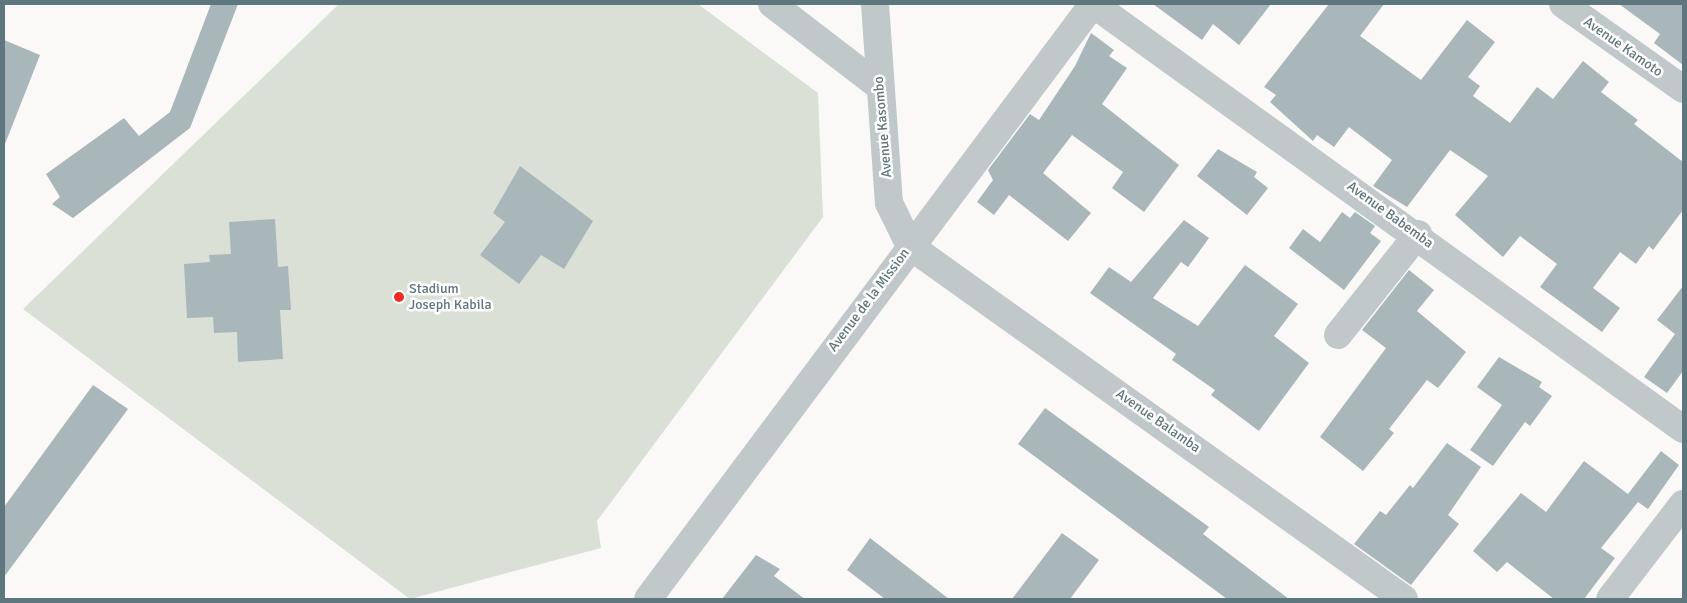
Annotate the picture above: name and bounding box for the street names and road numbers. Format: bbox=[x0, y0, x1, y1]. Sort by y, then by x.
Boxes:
street label: Avenue Kamoto bbox=[1580, 14, 1666, 80]
street label: Avenue Kasombo bbox=[870, 76, 896, 178]
street label: Avenue Babemba bbox=[1344, 178, 1436, 252]
street label: Avenue de la Mission bbox=[825, 245, 913, 355]
street label: Avenue Balamba bbox=[1113, 386, 1203, 456]

